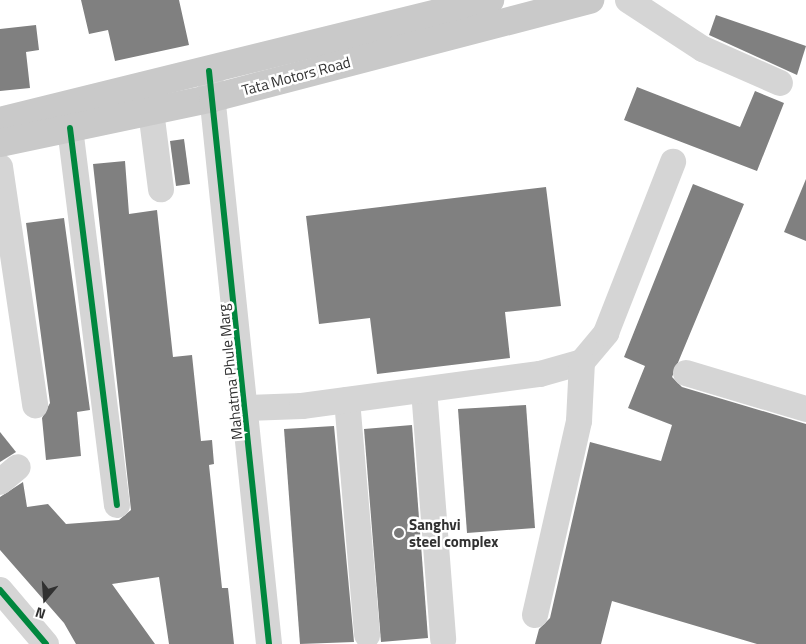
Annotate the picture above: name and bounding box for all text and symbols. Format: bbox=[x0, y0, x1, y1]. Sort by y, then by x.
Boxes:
street label: Tata Motors Road bbox=[240, 53, 352, 99]
street label: Mahatma Phule Marg bbox=[214, 303, 246, 441]
place label: Sanghvi steel complex bbox=[409, 515, 498, 550]
marker: Sanghvi steel complex bbox=[393, 527, 405, 539]
north arrow bbox=[20, 574, 70, 624]
text: N bbox=[32, 602, 48, 625]

